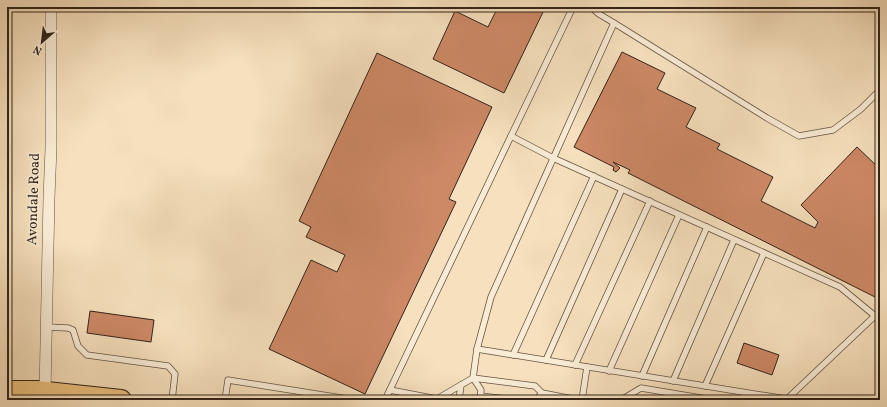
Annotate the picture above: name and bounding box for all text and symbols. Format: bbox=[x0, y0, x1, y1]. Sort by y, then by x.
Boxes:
north arrow bbox=[22, 22, 62, 62]
text: N bbox=[31, 41, 45, 58]
street label: Avondale Road bbox=[23, 153, 45, 245]

